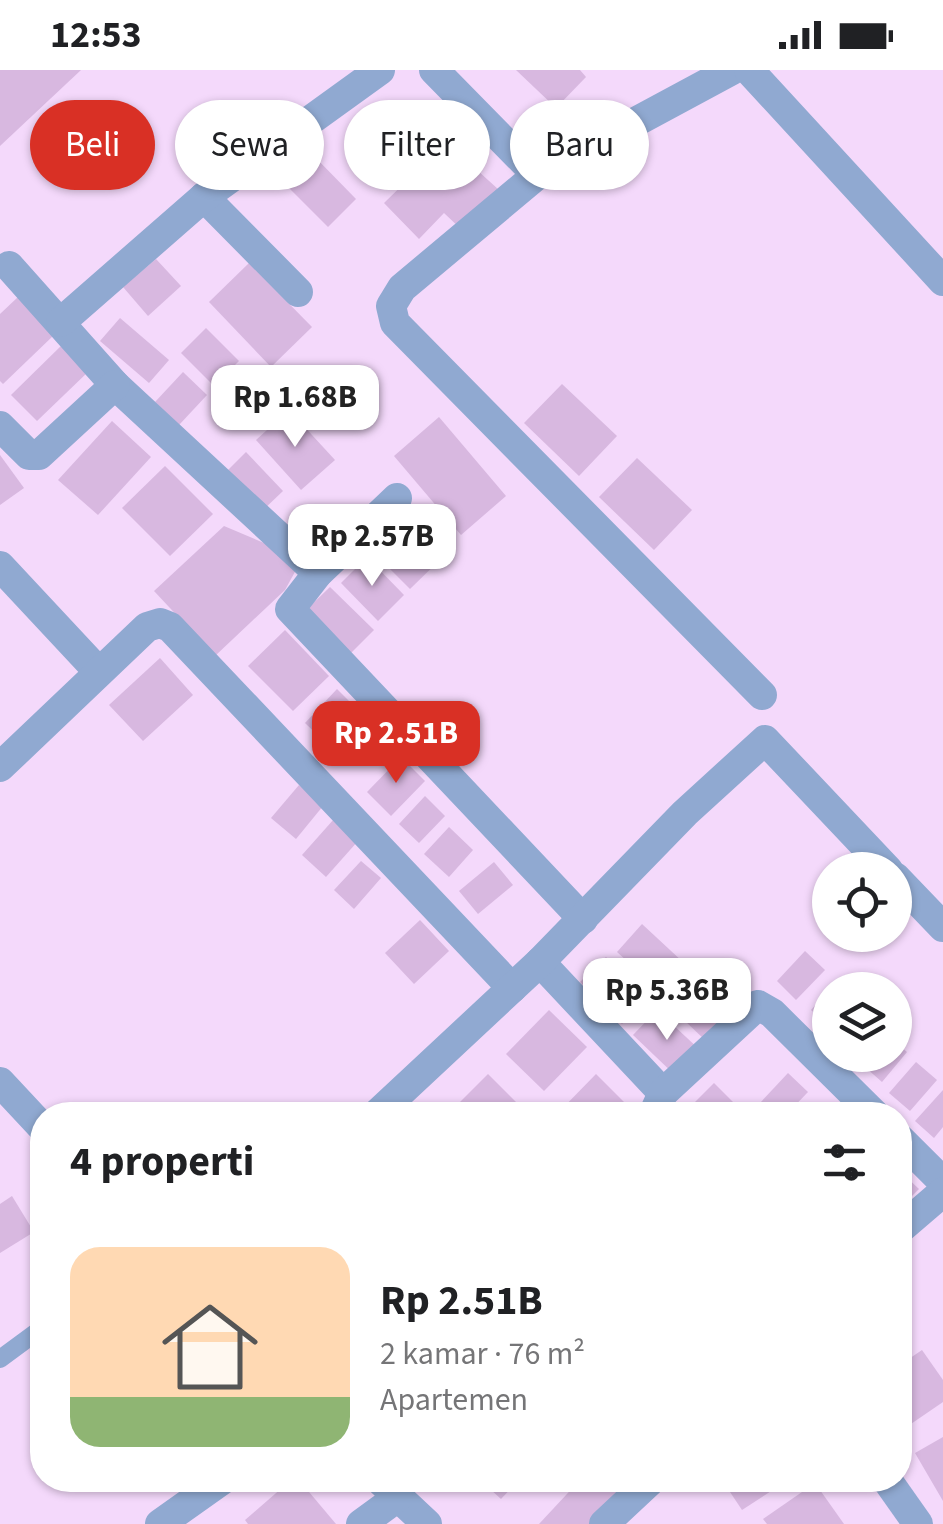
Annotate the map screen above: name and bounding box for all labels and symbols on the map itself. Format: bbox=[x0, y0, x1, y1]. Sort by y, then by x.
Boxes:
pin: Rp 1.68B bbox=[192, 365, 398, 450]
pin: Rp 2.57B bbox=[269, 504, 475, 589]
pin: Rp 2.51B bbox=[293, 701, 499, 786]
pin: Rp 5.36B bbox=[564, 958, 770, 1043]

